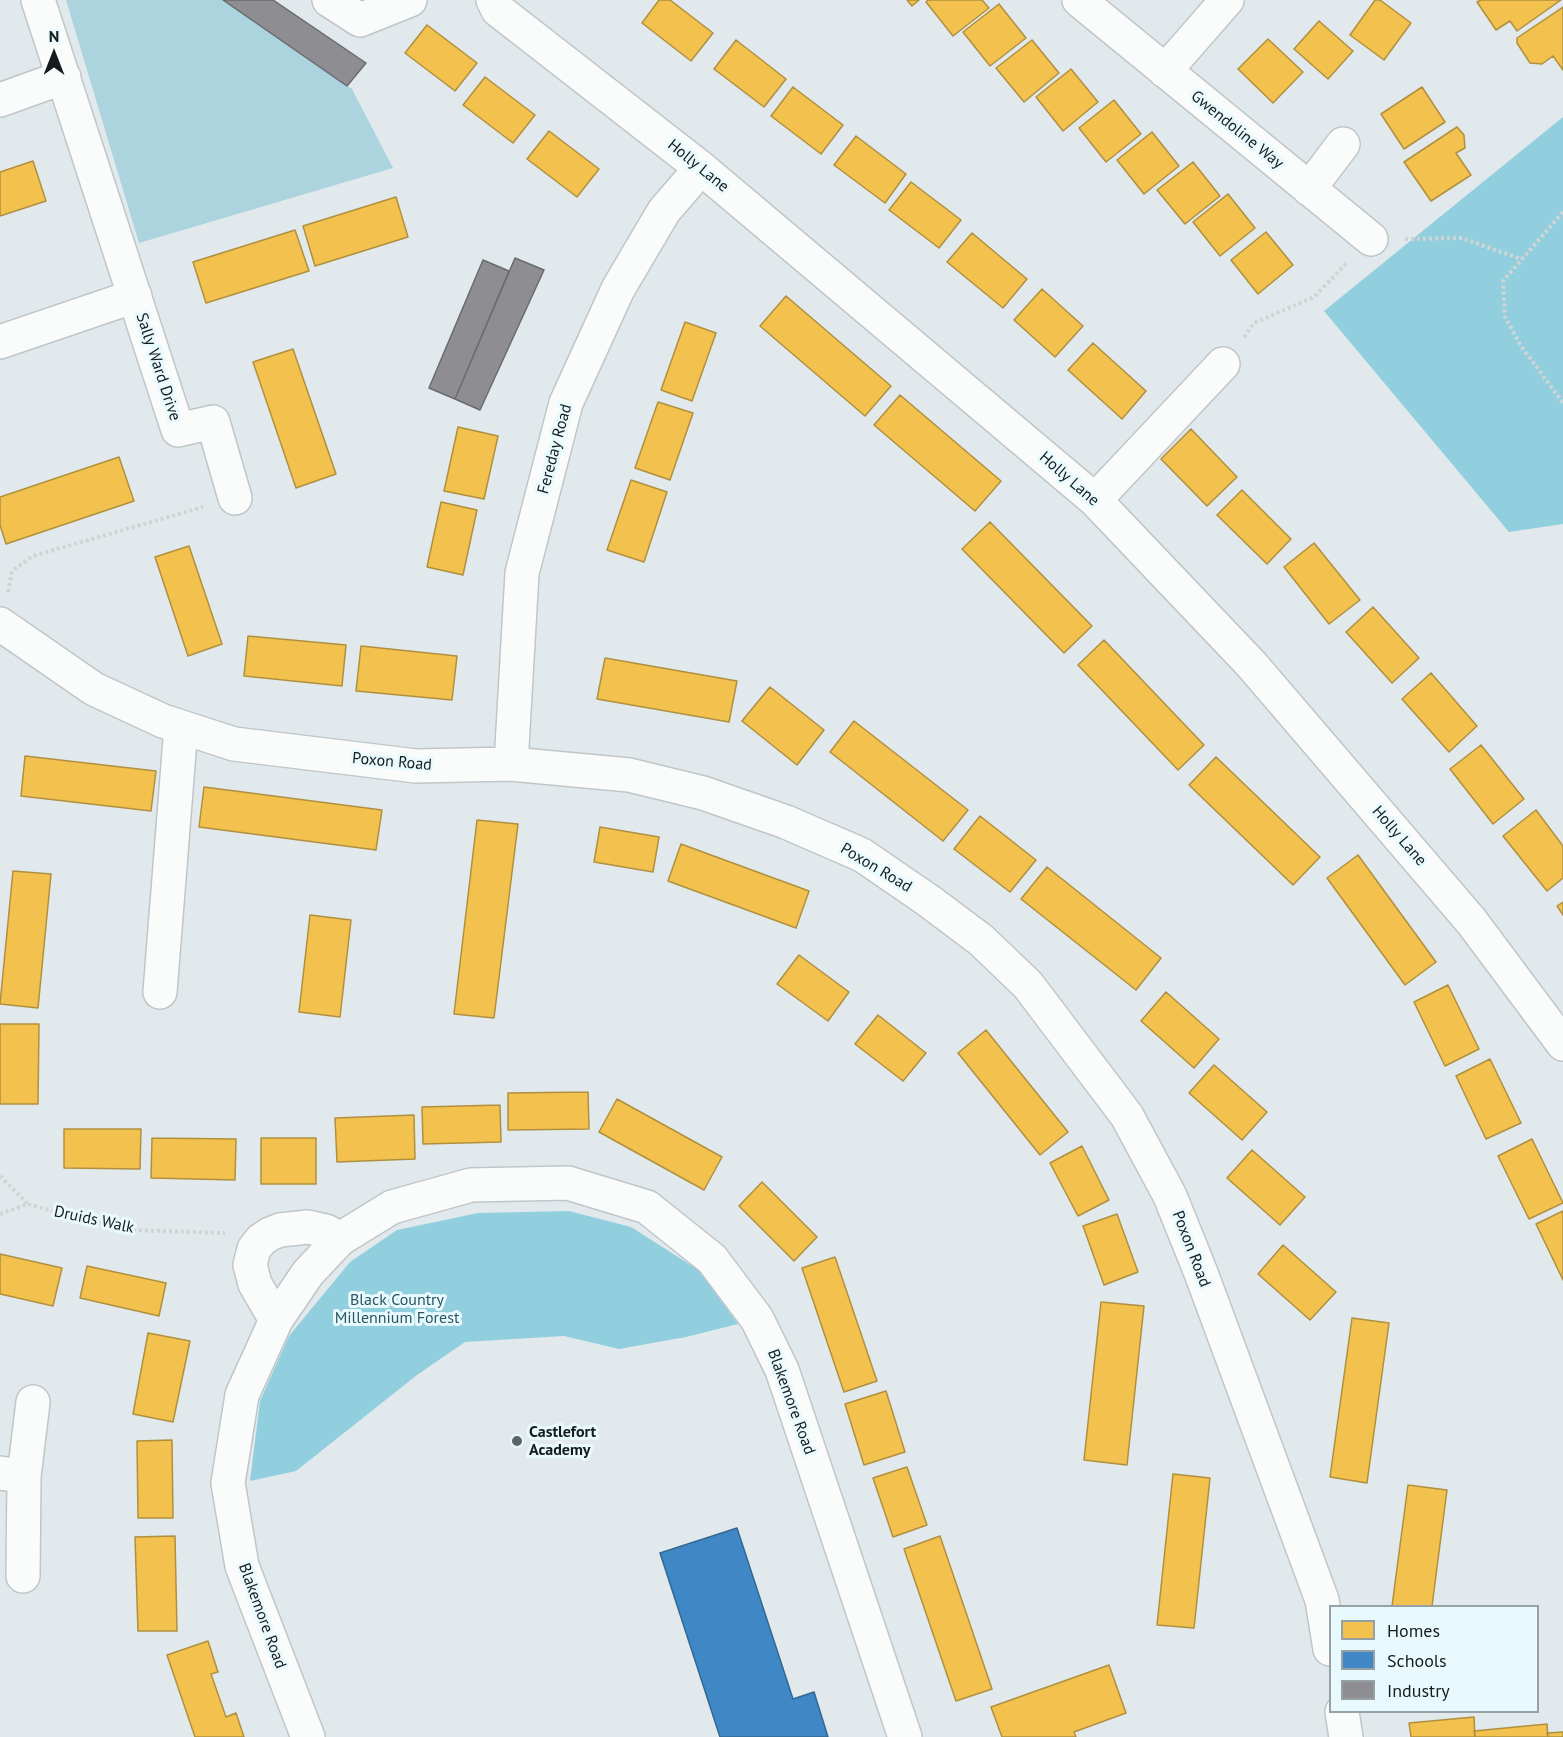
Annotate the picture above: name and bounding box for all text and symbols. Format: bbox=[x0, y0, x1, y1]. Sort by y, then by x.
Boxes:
north arrow bbox=[24, 24, 84, 84]
text: N bbox=[49, 26, 59, 46]
street label: Gwendoline Way bbox=[1187, 87, 1287, 173]
street label: Holly Lane bbox=[664, 136, 732, 196]
street label: Sally Ward Drive bbox=[132, 311, 184, 423]
street label: Fereday Road bbox=[534, 402, 576, 496]
street label: Holly Lane bbox=[1035, 448, 1103, 510]
street label: Poxon Road bbox=[351, 749, 433, 775]
street label: Holly Lane bbox=[1368, 802, 1430, 870]
street label: Poxon Road bbox=[837, 839, 915, 897]
street label: Druids Walk bbox=[52, 1202, 136, 1238]
street label: Poxon Road bbox=[1168, 1208, 1214, 1290]
park label: Black Country Millennium Forest bbox=[335, 1290, 459, 1328]
street label: Blakemore Road bbox=[763, 1347, 819, 1457]
place label: Castlefort Academy bbox=[529, 1422, 596, 1460]
marker: Castlefort Academy bbox=[510, 1434, 524, 1448]
street label: Blakemore Road bbox=[234, 1561, 290, 1671]
legend bbox=[1329, 1605, 1539, 1713]
text: Homes bbox=[1387, 1619, 1440, 1642]
text: Schools bbox=[1387, 1649, 1447, 1672]
text: Industry bbox=[1387, 1679, 1450, 1702]

